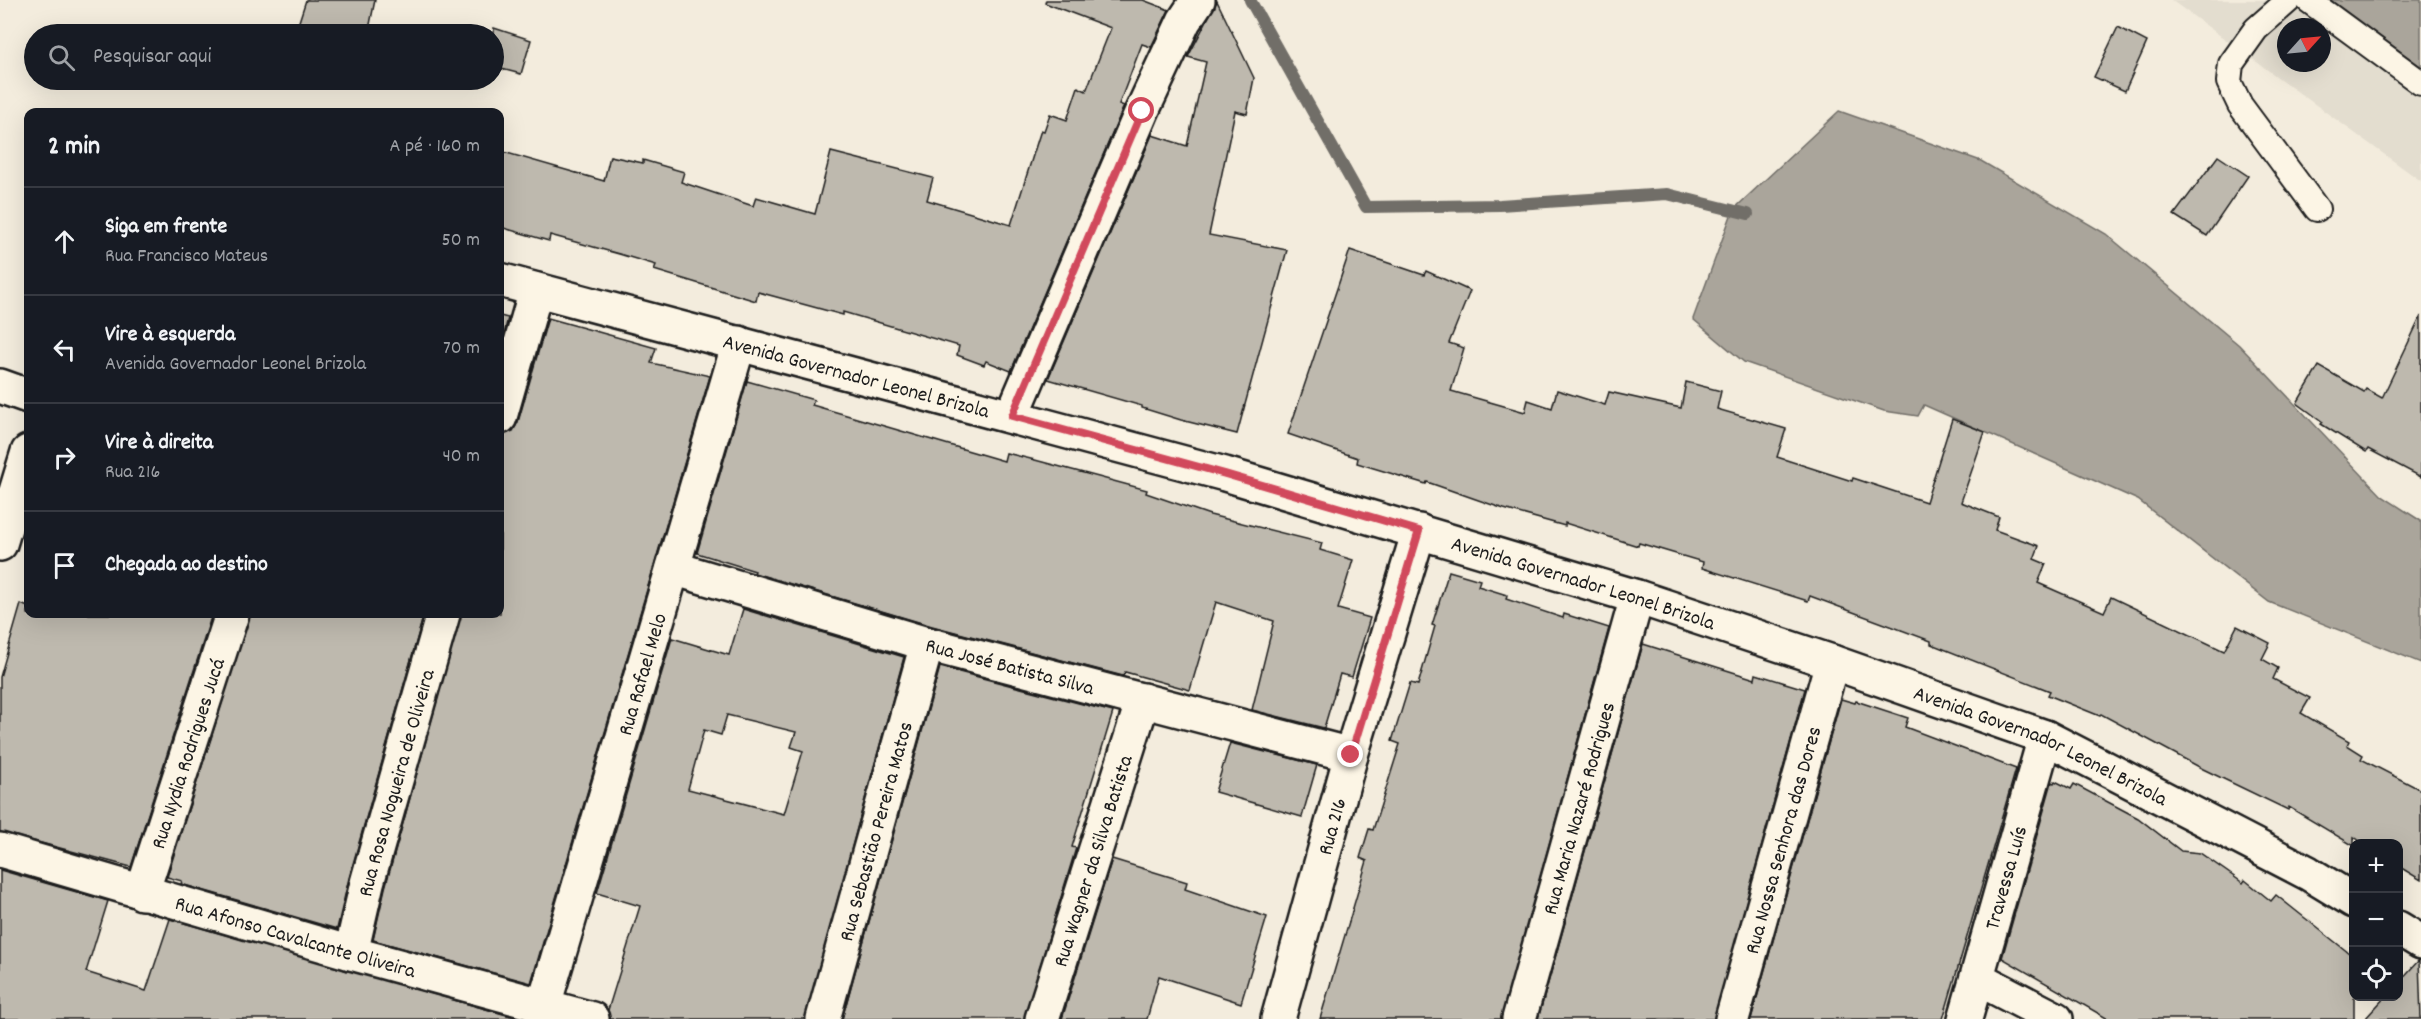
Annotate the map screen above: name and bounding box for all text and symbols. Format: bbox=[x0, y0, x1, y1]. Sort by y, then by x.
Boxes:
north arrow bbox=[2277, 18, 2331, 72]
search box bbox=[24, 24, 504, 90]
icon: search bbox=[45, 41, 78, 74]
text: Pesquisar aqui bbox=[93, 42, 212, 73]
route start bbox=[1128, 97, 1154, 123]
text: 2 min bbox=[48, 129, 100, 166]
text: A pé · 160 m bbox=[390, 133, 480, 161]
text: Siga em frente bbox=[105, 212, 227, 243]
icon: ahead bbox=[48, 225, 81, 258]
text: 50 m bbox=[442, 227, 480, 255]
text: Rua Francisco Mateus bbox=[105, 243, 268, 271]
text: Vire à esquerda bbox=[105, 320, 235, 351]
street label: Avenida Governador Leonel Brizola bbox=[719, 328, 993, 429]
icon: left bbox=[48, 333, 81, 366]
text: 70 m bbox=[443, 335, 480, 363]
text: Avenida Governador Leonel Brizola bbox=[105, 351, 366, 379]
text: Vire à direita bbox=[105, 428, 213, 459]
icon: right bbox=[48, 441, 81, 474]
text: 40 m bbox=[442, 443, 480, 471]
text: Rua 216 bbox=[105, 459, 160, 487]
street label: Avenida Governador Leonel Brizola bbox=[1447, 530, 1719, 640]
icon: arrive bbox=[48, 549, 81, 582]
text: Chegada ao destino bbox=[105, 550, 268, 581]
street label: Rua Rafael Melo bbox=[612, 610, 677, 740]
street label: Rua José Batista Silva bbox=[922, 632, 1098, 705]
street label: Rua Nydia Rodrigues Jucá bbox=[145, 654, 235, 853]
street label: Rua Rosa Nogueira de Oliveira bbox=[352, 665, 445, 900]
street label: Avenida Governador Leonel Brizola bbox=[1909, 680, 2173, 816]
street label: Rua Maria Nazaré Rodrigues bbox=[1537, 699, 1625, 919]
street label: Rua Sebastião Pereira Matos bbox=[833, 719, 923, 945]
street label: Rua Nossa Senhora das Dores bbox=[1739, 723, 1831, 958]
route end bbox=[1337, 741, 1363, 767]
street label: Rua Wagner da Silva Batista bbox=[1047, 751, 1143, 971]
street label: Rua 216 bbox=[1312, 795, 1356, 859]
street label: Travessa Luís bbox=[1979, 823, 2037, 934]
map controls bbox=[2349, 839, 2403, 1001]
button: + bbox=[2349, 839, 2403, 893]
street label: Rua Afonso Cavalcante Oliveira bbox=[171, 890, 420, 988]
button: − bbox=[2349, 893, 2403, 947]
button: locate bbox=[2349, 947, 2403, 1001]

